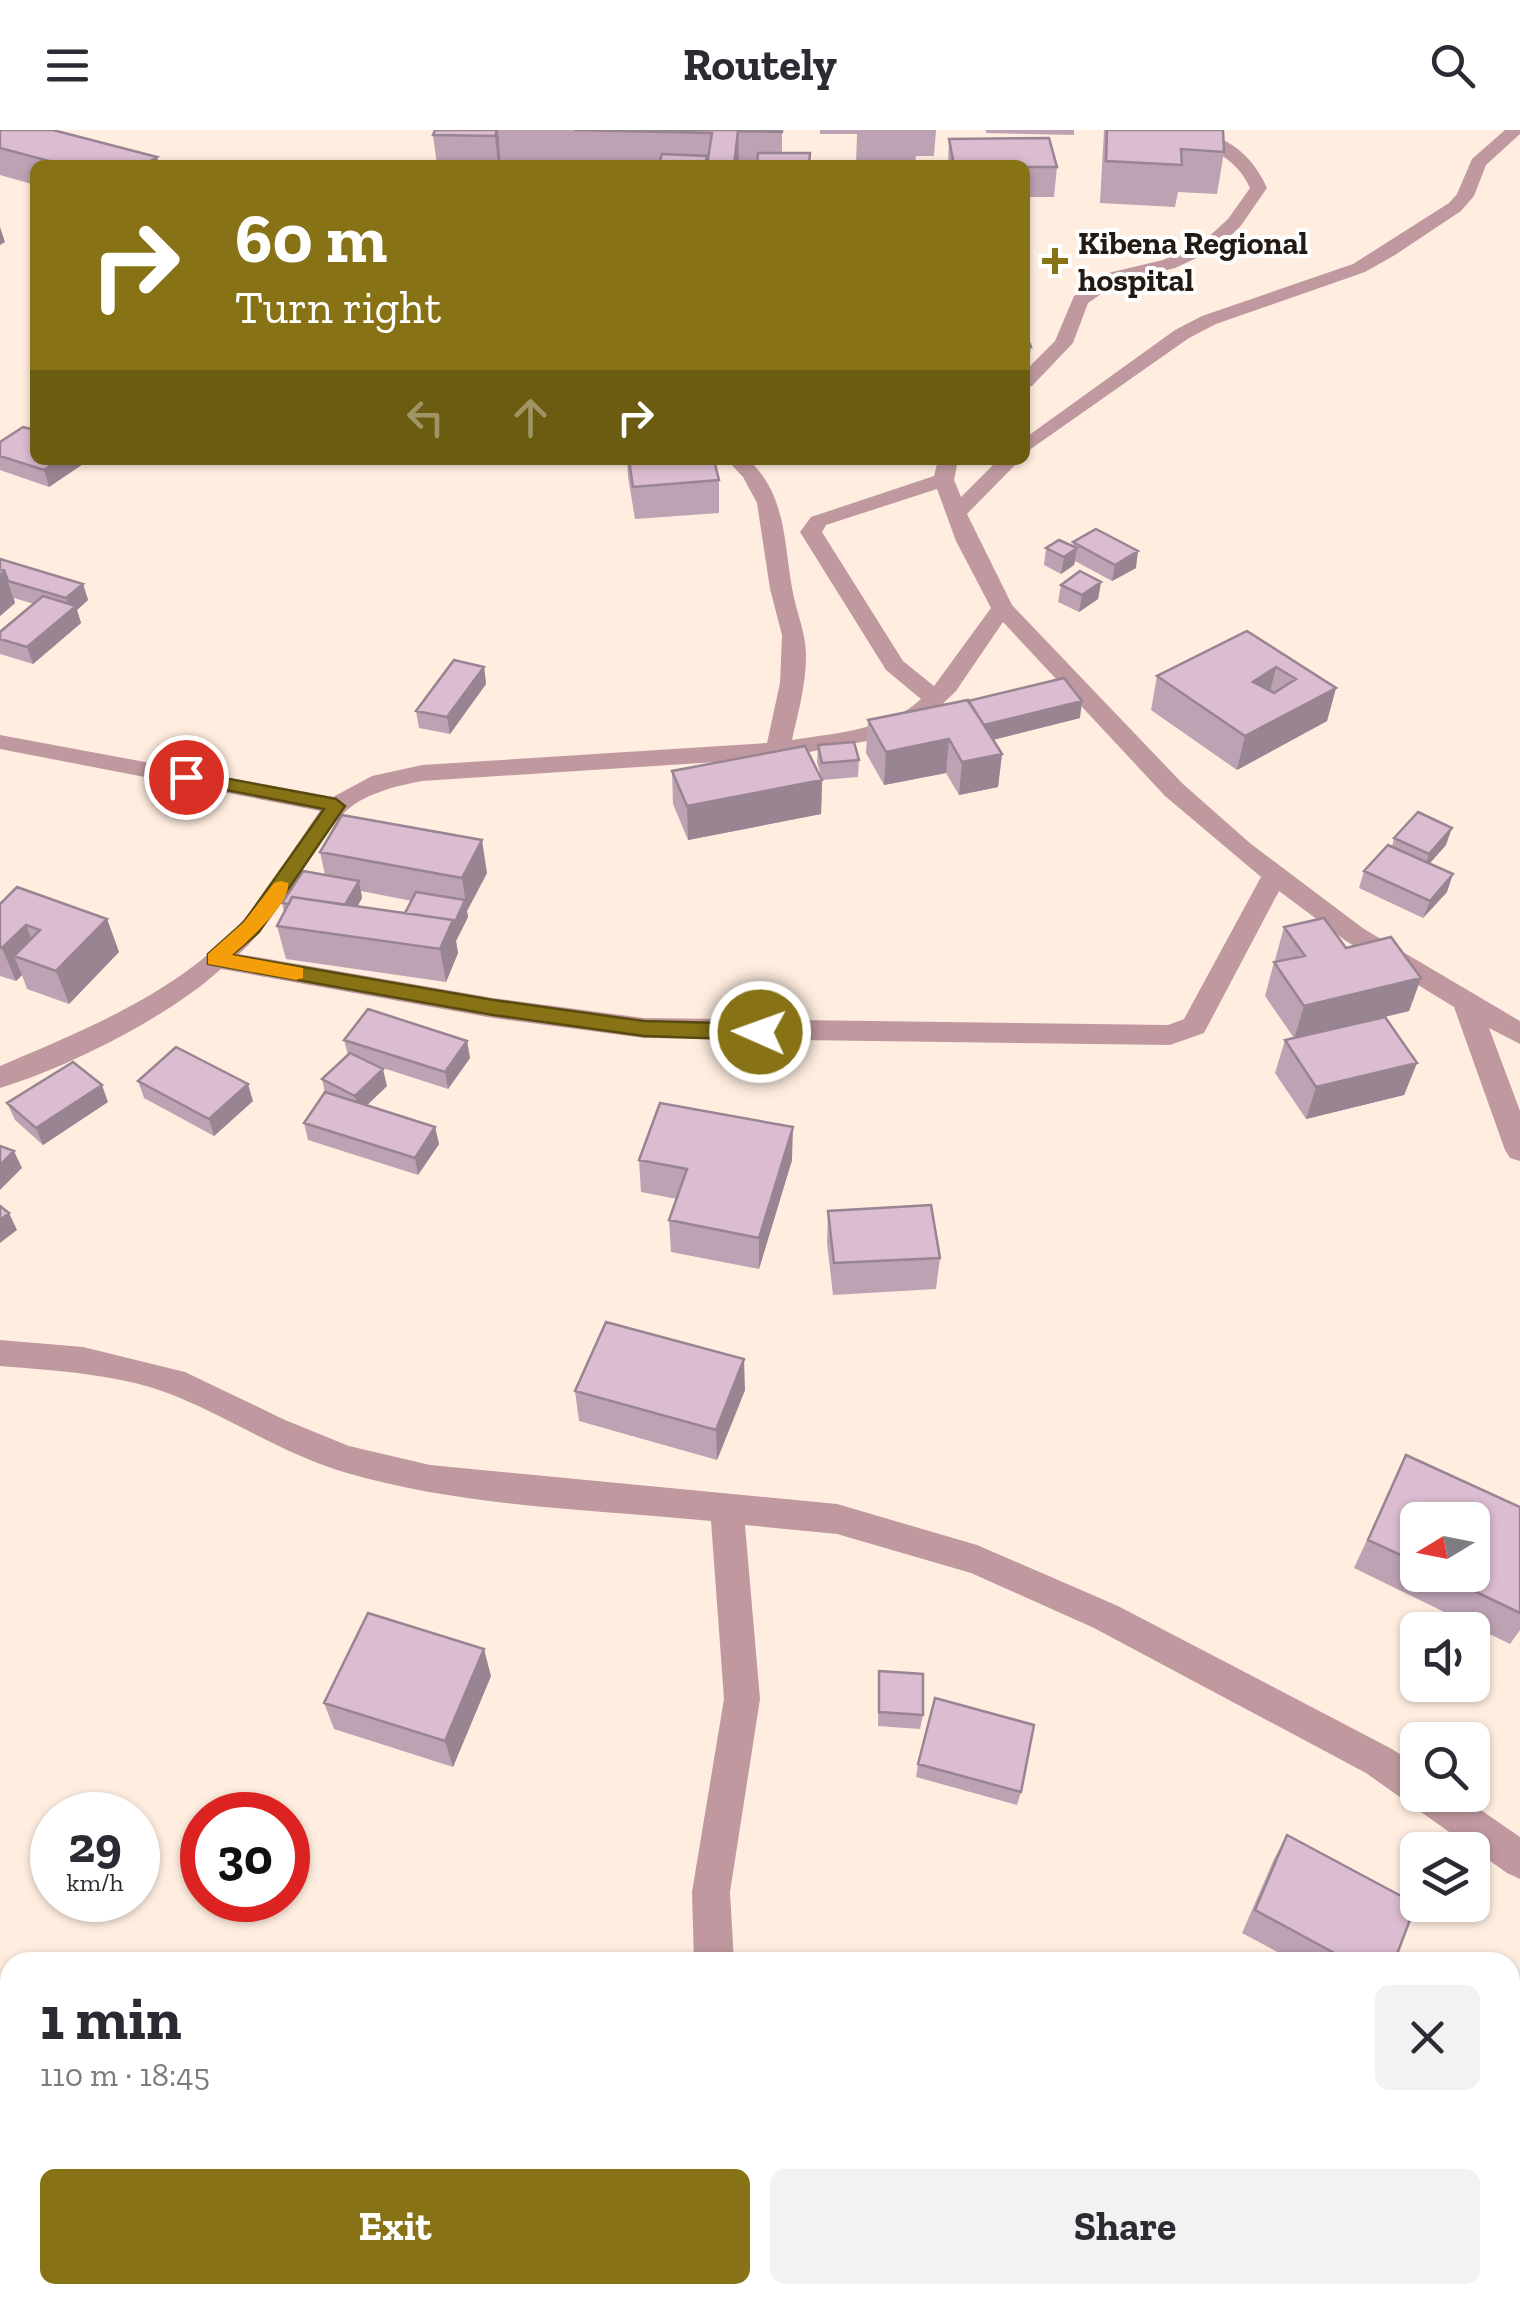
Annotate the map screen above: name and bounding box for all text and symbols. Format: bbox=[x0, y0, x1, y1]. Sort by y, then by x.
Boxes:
icon: menu bbox=[40, 38, 95, 93]
text: Routely bbox=[683, 38, 837, 92]
icon: search bbox=[1425, 38, 1480, 93]
text: 60 m bbox=[235, 196, 387, 280]
icon: right bbox=[70, 200, 200, 330]
place label: Kibena Regional hospital bbox=[1078, 224, 1308, 299]
marker: Kibena Regional hospital bbox=[1042, 248, 1068, 274]
text: Turn right bbox=[235, 281, 441, 335]
icon: left bbox=[398, 390, 453, 445]
icon: ahead bbox=[503, 390, 558, 445]
icon: right bbox=[608, 390, 663, 445]
pin bbox=[144, 735, 229, 820]
icon: arrive bbox=[159, 750, 214, 805]
position arrow bbox=[708, 980, 812, 1084]
north arrow bbox=[1400, 1502, 1490, 1592]
map controls bbox=[1400, 1502, 1490, 1922]
button: sound bbox=[1400, 1612, 1490, 1702]
button: search bbox=[1400, 1722, 1490, 1812]
speed limit sign: 30 bbox=[180, 1792, 310, 1922]
text: 29 bbox=[68, 1815, 122, 1875]
button: layers bbox=[1400, 1832, 1490, 1922]
text: km/h bbox=[66, 1867, 124, 1897]
text: 1 min bbox=[40, 1982, 182, 2054]
button: close bbox=[1375, 1985, 1480, 2090]
text: 110 m · 18:45 bbox=[40, 2056, 210, 2094]
button: Exit bbox=[40, 2169, 750, 2284]
button: Share bbox=[770, 2169, 1480, 2284]

